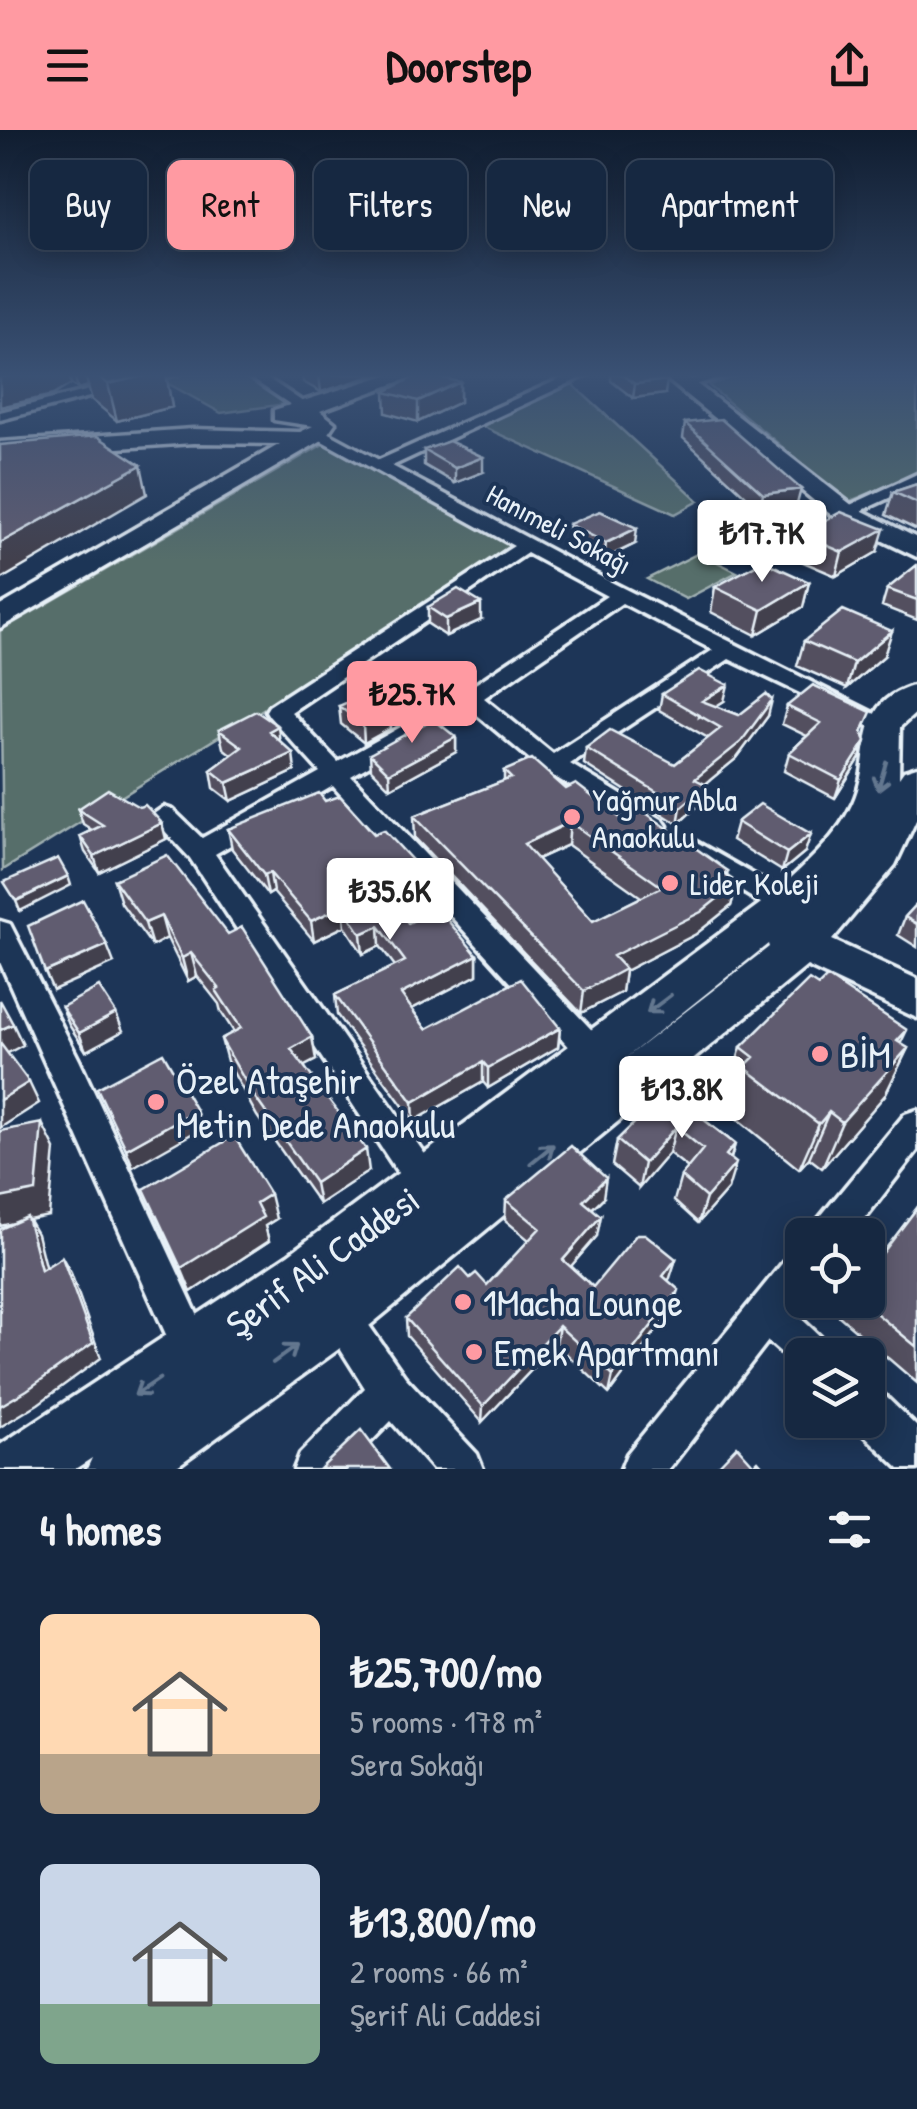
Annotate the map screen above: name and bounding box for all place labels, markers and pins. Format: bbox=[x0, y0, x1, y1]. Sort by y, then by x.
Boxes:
pin: ₺17.7K bbox=[681, 500, 843, 585]
pin: ₺25.7K bbox=[331, 661, 493, 746]
place label: Yağmur Abla Anaokulu bbox=[592, 778, 737, 858]
marker: Yağmur Abla Anaokulu bbox=[561, 806, 583, 828]
pin: ₺35.6K bbox=[309, 858, 471, 943]
place label: Lider Koleji bbox=[690, 862, 820, 905]
marker: Lider Koleji bbox=[659, 872, 681, 894]
place label: BİM bbox=[840, 1028, 891, 1080]
marker: BİM bbox=[809, 1043, 831, 1065]
place label: Özel Ataşehir Metin Dede Anaokulu bbox=[176, 1054, 455, 1150]
pin: ₺13.8K bbox=[601, 1056, 763, 1141]
marker: Özel Ataşehir Metin Dede Anaokulu bbox=[145, 1091, 167, 1113]
place label: 1Macha Lounge bbox=[483, 1276, 683, 1328]
marker: 1Macha Lounge bbox=[452, 1291, 474, 1313]
place label: Emek Apartmanı bbox=[494, 1326, 720, 1378]
marker: Emek Apartmanı bbox=[463, 1341, 485, 1363]

